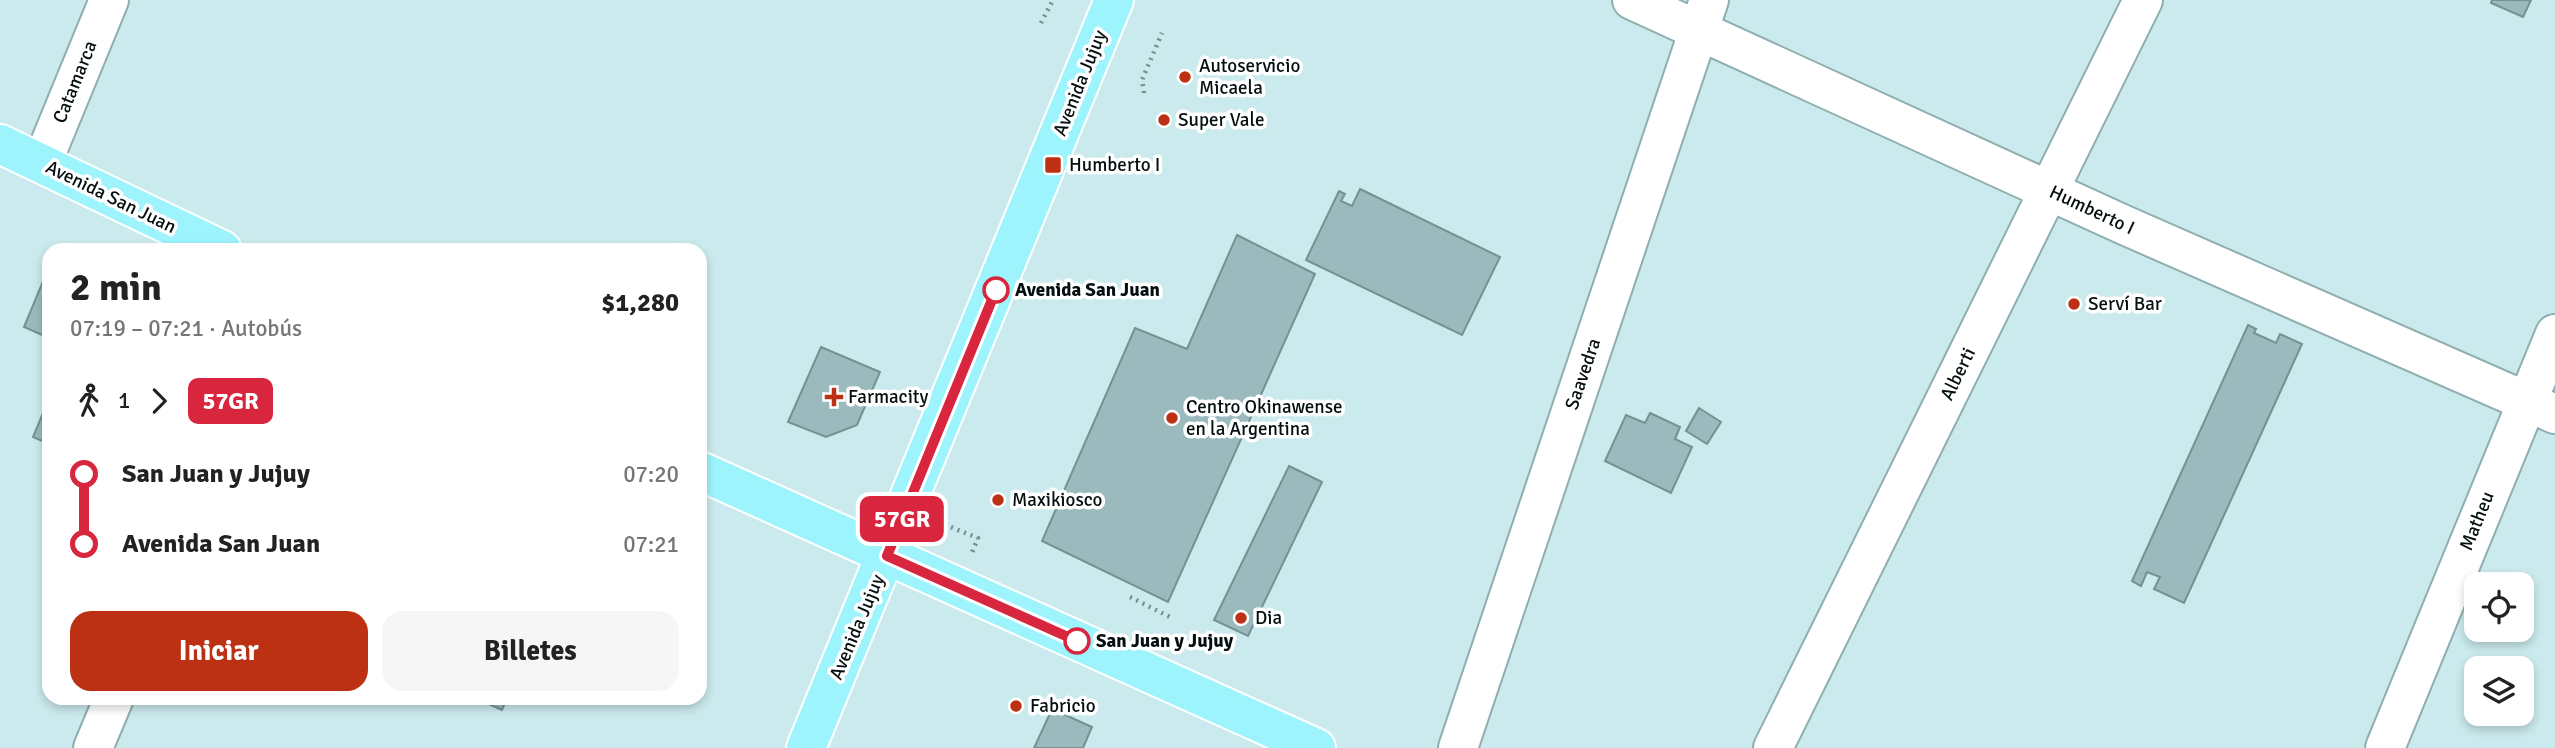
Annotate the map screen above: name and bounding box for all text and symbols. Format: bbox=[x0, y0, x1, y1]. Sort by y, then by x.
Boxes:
street label: Avenida Jujuy bbox=[1048, 26, 1112, 139]
street label: Catamarca bbox=[48, 37, 102, 127]
place label: Autoservicio Micaela bbox=[1199, 54, 1300, 100]
marker: Autoservicio Micaela bbox=[1177, 69, 1193, 85]
place label: Super Vale bbox=[1178, 108, 1264, 132]
marker: Super Vale bbox=[1156, 112, 1172, 128]
place label: Humberto I bbox=[1069, 153, 1160, 177]
street label: Avenida San Juan bbox=[42, 155, 180, 239]
marker: Humberto I bbox=[1043, 155, 1063, 175]
street label: Humberto I bbox=[2046, 180, 2138, 240]
text: 2 min bbox=[70, 264, 162, 311]
marker: Avenida San Juan bbox=[983, 277, 1009, 303]
place label: Avenida San Juan bbox=[1015, 278, 1160, 302]
text: $1,280 bbox=[601, 287, 679, 319]
place label: Serví Bar bbox=[2088, 292, 2162, 316]
marker: Serví Bar bbox=[2066, 296, 2082, 312]
text: 07:19 – 07:21 · Autobús bbox=[70, 314, 302, 343]
street label: Saavedra bbox=[1560, 335, 1606, 413]
street label: Alberti bbox=[1935, 344, 1981, 404]
icon: walk bbox=[70, 382, 108, 420]
icon: forward bbox=[140, 382, 178, 420]
place label: Farmacity bbox=[848, 385, 929, 409]
text: 1 bbox=[118, 386, 130, 415]
text: 57GR bbox=[202, 386, 259, 416]
marker: Farmacity bbox=[826, 389, 842, 405]
place label: Centro Okinawense en la Argentina bbox=[1186, 395, 1343, 441]
marker: Centro Okinawense en la Argentina bbox=[1164, 410, 1180, 426]
text: San Juan y Jujuy bbox=[122, 458, 310, 490]
text: 07:20 bbox=[623, 460, 679, 489]
place label: Maxikiosco bbox=[1012, 488, 1103, 512]
street label: Matheu bbox=[2454, 488, 2500, 554]
marker: Maxikiosco bbox=[990, 492, 1006, 508]
line badge: 57GR bbox=[853, 496, 951, 542]
text: 57GR bbox=[874, 504, 930, 534]
text: Avenida San Juan bbox=[122, 528, 320, 560]
text: 07:21 bbox=[623, 530, 679, 559]
street label: Avenida Jujuy bbox=[824, 571, 890, 683]
map controls bbox=[2464, 572, 2534, 726]
button: locate bbox=[2464, 572, 2534, 642]
place label: Dia bbox=[1255, 606, 1282, 630]
marker: Dia bbox=[1233, 610, 1249, 626]
button: Iniciar bbox=[70, 611, 368, 691]
button: Billetes bbox=[382, 611, 679, 691]
marker: San Juan y Jujuy bbox=[1064, 628, 1090, 654]
place label: San Juan y Jujuy bbox=[1096, 629, 1234, 653]
button: layers bbox=[2464, 656, 2534, 726]
place label: Fabricio bbox=[1030, 694, 1096, 718]
marker: Fabricio bbox=[1008, 698, 1024, 714]

